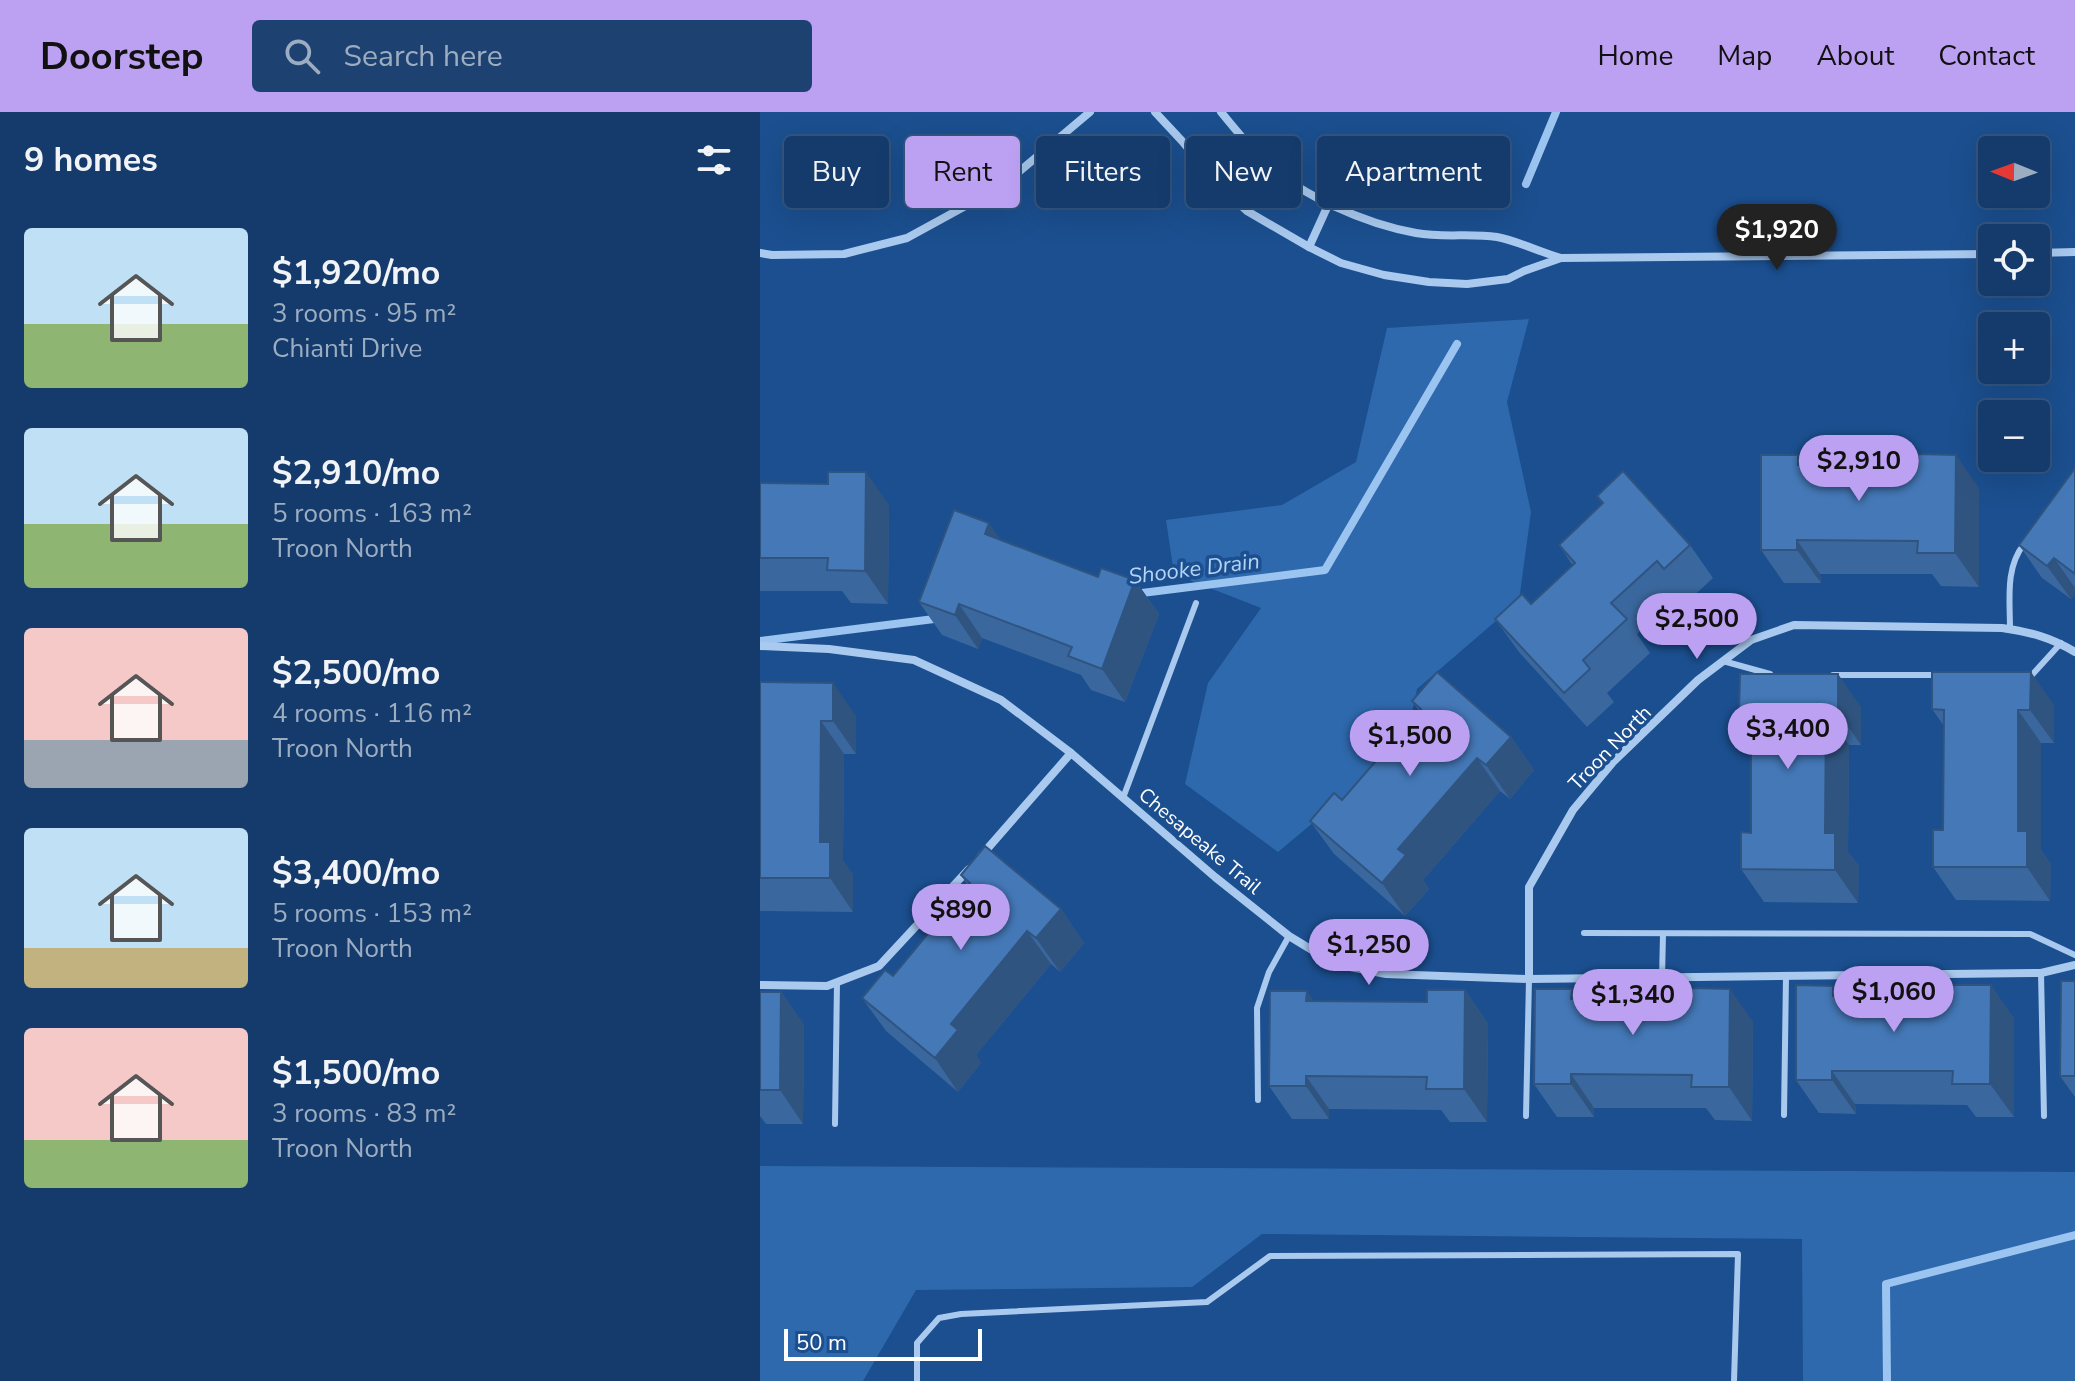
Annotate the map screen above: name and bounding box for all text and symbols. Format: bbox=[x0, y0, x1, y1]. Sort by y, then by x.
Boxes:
search box bbox=[252, 20, 812, 92]
text: Doorstep bbox=[40, 31, 204, 82]
icon: search bbox=[280, 34, 324, 78]
text: Search here bbox=[344, 36, 503, 77]
text: Home bbox=[1598, 37, 1673, 75]
text: Map bbox=[1717, 37, 1772, 75]
text: About bbox=[1816, 37, 1894, 75]
text: Contact bbox=[1938, 37, 2035, 75]
chip: Buy bbox=[784, 136, 889, 208]
chip: Rent bbox=[905, 136, 1020, 208]
chip: Filters bbox=[1036, 136, 1170, 208]
chip: New bbox=[1186, 136, 1301, 208]
chip: Apartment bbox=[1317, 136, 1510, 208]
north arrow bbox=[1978, 136, 2050, 208]
map controls bbox=[1978, 136, 2050, 472]
text: 9 homes bbox=[24, 137, 158, 183]
icon: filters bbox=[692, 138, 736, 182]
pin: $1,920 bbox=[1712, 204, 1842, 272]
text: $1,920 bbox=[1735, 212, 1819, 247]
button: locate bbox=[1978, 224, 2050, 296]
text: $1,920/mo bbox=[272, 250, 440, 296]
icon: home bbox=[88, 260, 184, 356]
text: 3 rooms · 95 m² bbox=[272, 296, 456, 331]
button: + bbox=[1978, 312, 2050, 384]
text: Chianti Drive bbox=[272, 331, 422, 366]
button: − bbox=[1978, 400, 2050, 472]
pin: $2,910 bbox=[1794, 435, 1924, 503]
text: $2,910 bbox=[1817, 443, 1901, 478]
text: $2,910/mo bbox=[272, 450, 440, 496]
icon: home bbox=[88, 460, 184, 556]
text: 5 rooms · 163 m² bbox=[272, 496, 472, 531]
text: Troon North bbox=[272, 531, 413, 566]
water label: Shooke Drain bbox=[1127, 546, 1261, 592]
pin: $2,500 bbox=[1632, 593, 1762, 661]
text: $2,500 bbox=[1655, 601, 1739, 636]
text: $2,500/mo bbox=[272, 650, 440, 696]
icon: home bbox=[88, 660, 184, 756]
text: 4 rooms · 116 m² bbox=[272, 696, 472, 731]
street label: Troon North bbox=[1563, 700, 1657, 796]
pin: $3,400 bbox=[1723, 703, 1853, 771]
pin: $1,500 bbox=[1345, 710, 1475, 778]
text: $3,400 bbox=[1746, 711, 1830, 746]
text: $1,500 bbox=[1368, 718, 1452, 753]
text: Troon North bbox=[272, 731, 413, 766]
street label: Chesapeake Trail bbox=[1133, 782, 1267, 901]
text: $3,400/mo bbox=[272, 850, 440, 896]
icon: home bbox=[88, 860, 184, 956]
pin: $890 bbox=[914, 884, 1008, 952]
text: $890 bbox=[930, 892, 992, 927]
text: 5 rooms · 153 m² bbox=[272, 896, 472, 931]
pin: $1,250 bbox=[1304, 919, 1434, 987]
text: $1,250 bbox=[1327, 927, 1411, 962]
text: Troon North bbox=[272, 931, 413, 966]
pin: $1,060 bbox=[1829, 966, 1959, 1034]
pin: $1,340 bbox=[1568, 969, 1698, 1037]
text: $1,060 bbox=[1852, 974, 1936, 1009]
text: $1,340 bbox=[1591, 977, 1675, 1012]
text: $1,500/mo bbox=[272, 1050, 440, 1096]
icon: home bbox=[88, 1060, 184, 1156]
text: 3 rooms · 83 m² bbox=[272, 1096, 456, 1131]
text: Troon North bbox=[272, 1131, 413, 1166]
scale bar bbox=[784, 1325, 982, 1361]
text: 50 m bbox=[796, 1328, 847, 1358]

